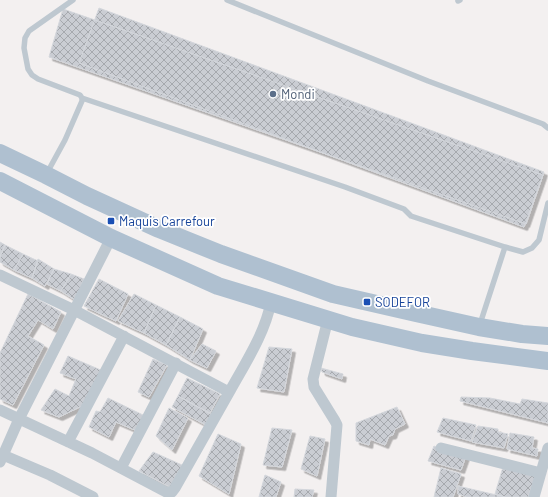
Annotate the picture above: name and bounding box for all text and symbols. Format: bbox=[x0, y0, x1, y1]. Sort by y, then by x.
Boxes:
place label: Mondi bbox=[281, 86, 315, 102]
marker: Mondi bbox=[268, 89, 278, 99]
place label: Maquis Carrefour bbox=[119, 213, 215, 229]
marker: Maquis Carrefour bbox=[106, 216, 116, 226]
place label: SODEFOR bbox=[375, 294, 430, 310]
marker: SODEFOR bbox=[362, 297, 372, 307]

